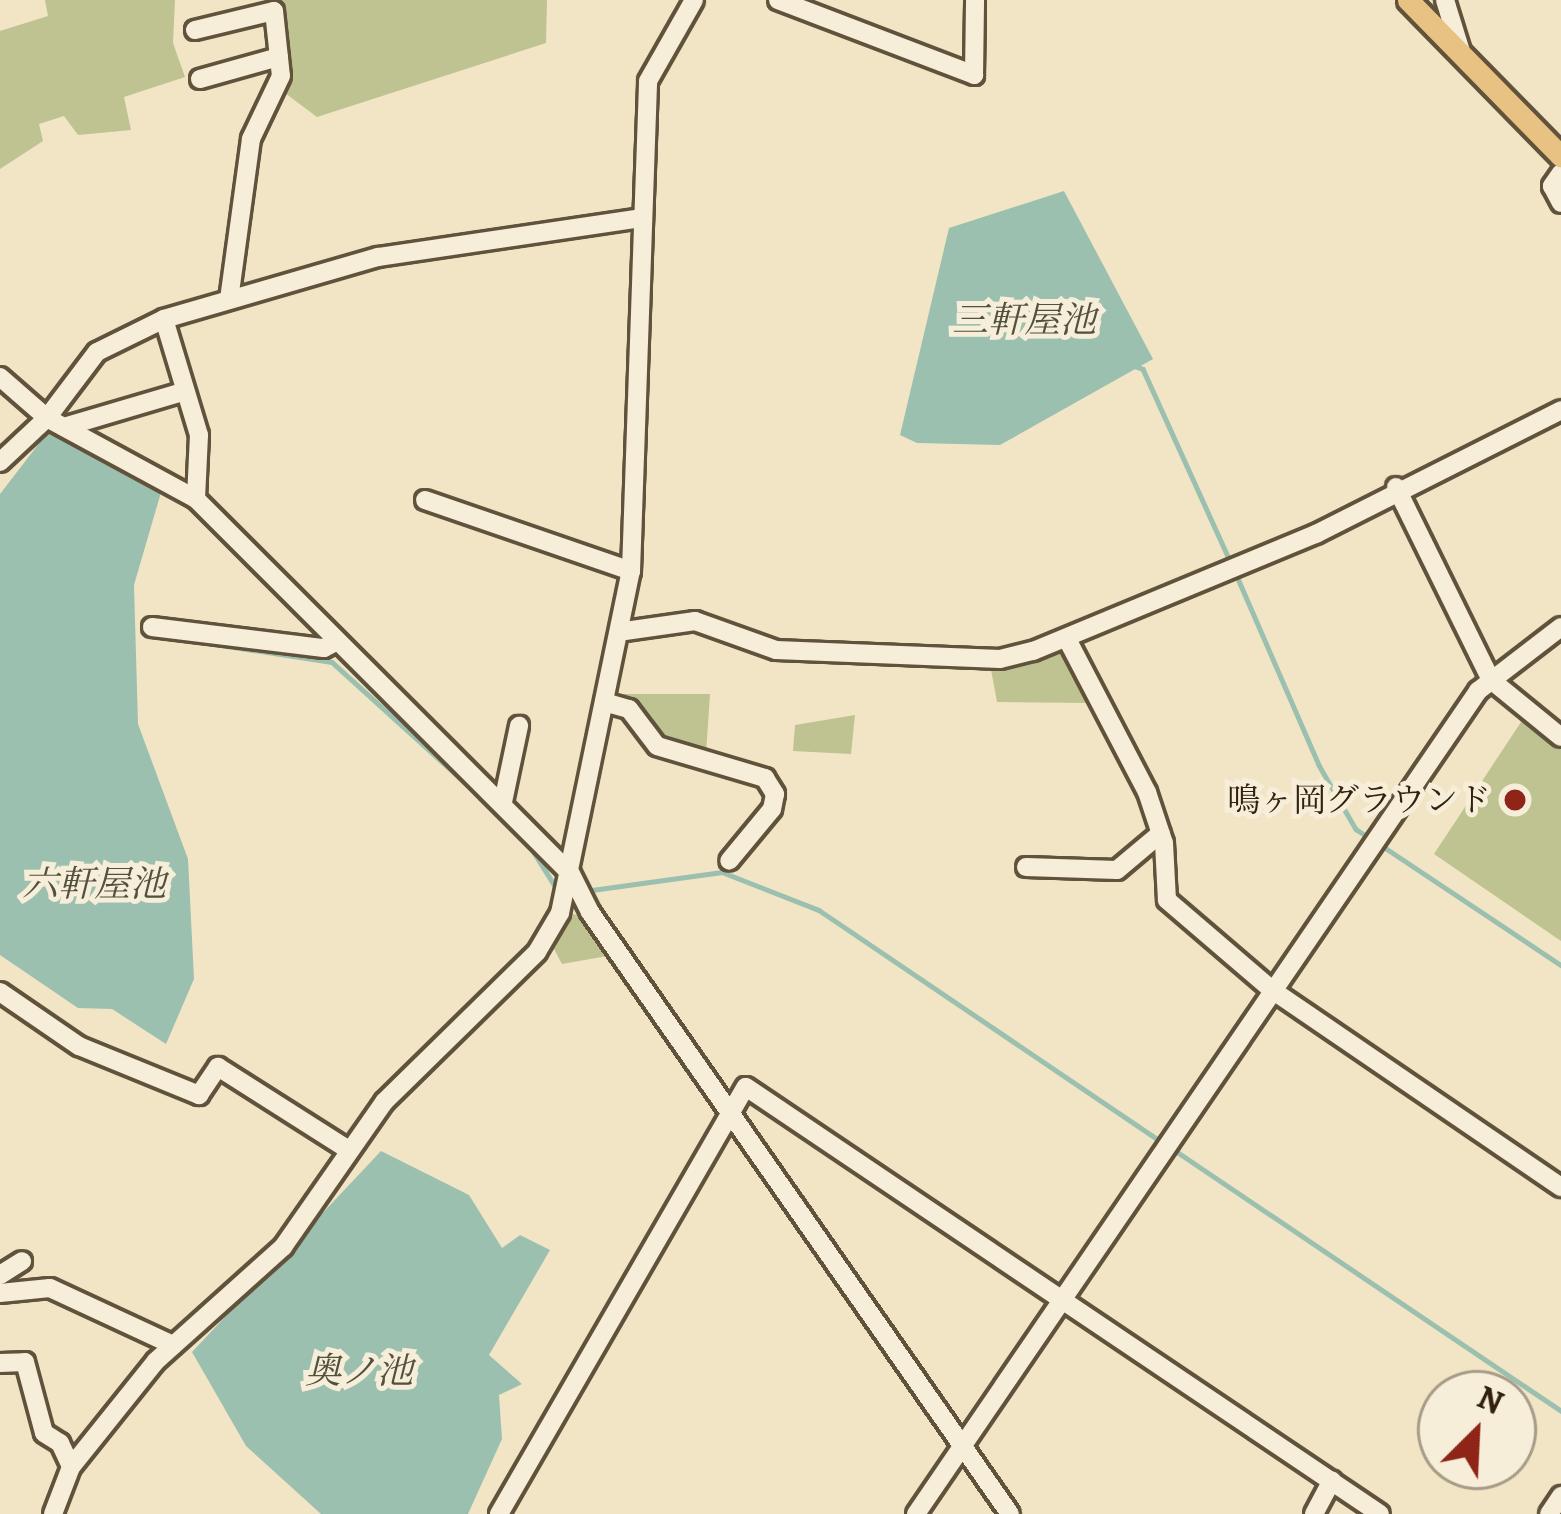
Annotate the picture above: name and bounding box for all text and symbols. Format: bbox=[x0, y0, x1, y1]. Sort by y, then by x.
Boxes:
water label: 三軒屋池 bbox=[952, 298, 1096, 342]
place label: 鳴ヶ岡グラウンド bbox=[1227, 780, 1491, 820]
marker: 鳴ヶ岡グラウンド bbox=[1502, 787, 1528, 813]
water label: 六軒屋池 bbox=[22, 862, 166, 906]
water label: 奥ノ池 bbox=[305, 1349, 413, 1393]
north arrow bbox=[1417, 1370, 1537, 1490]
text: N bbox=[1470, 1374, 1511, 1425]

